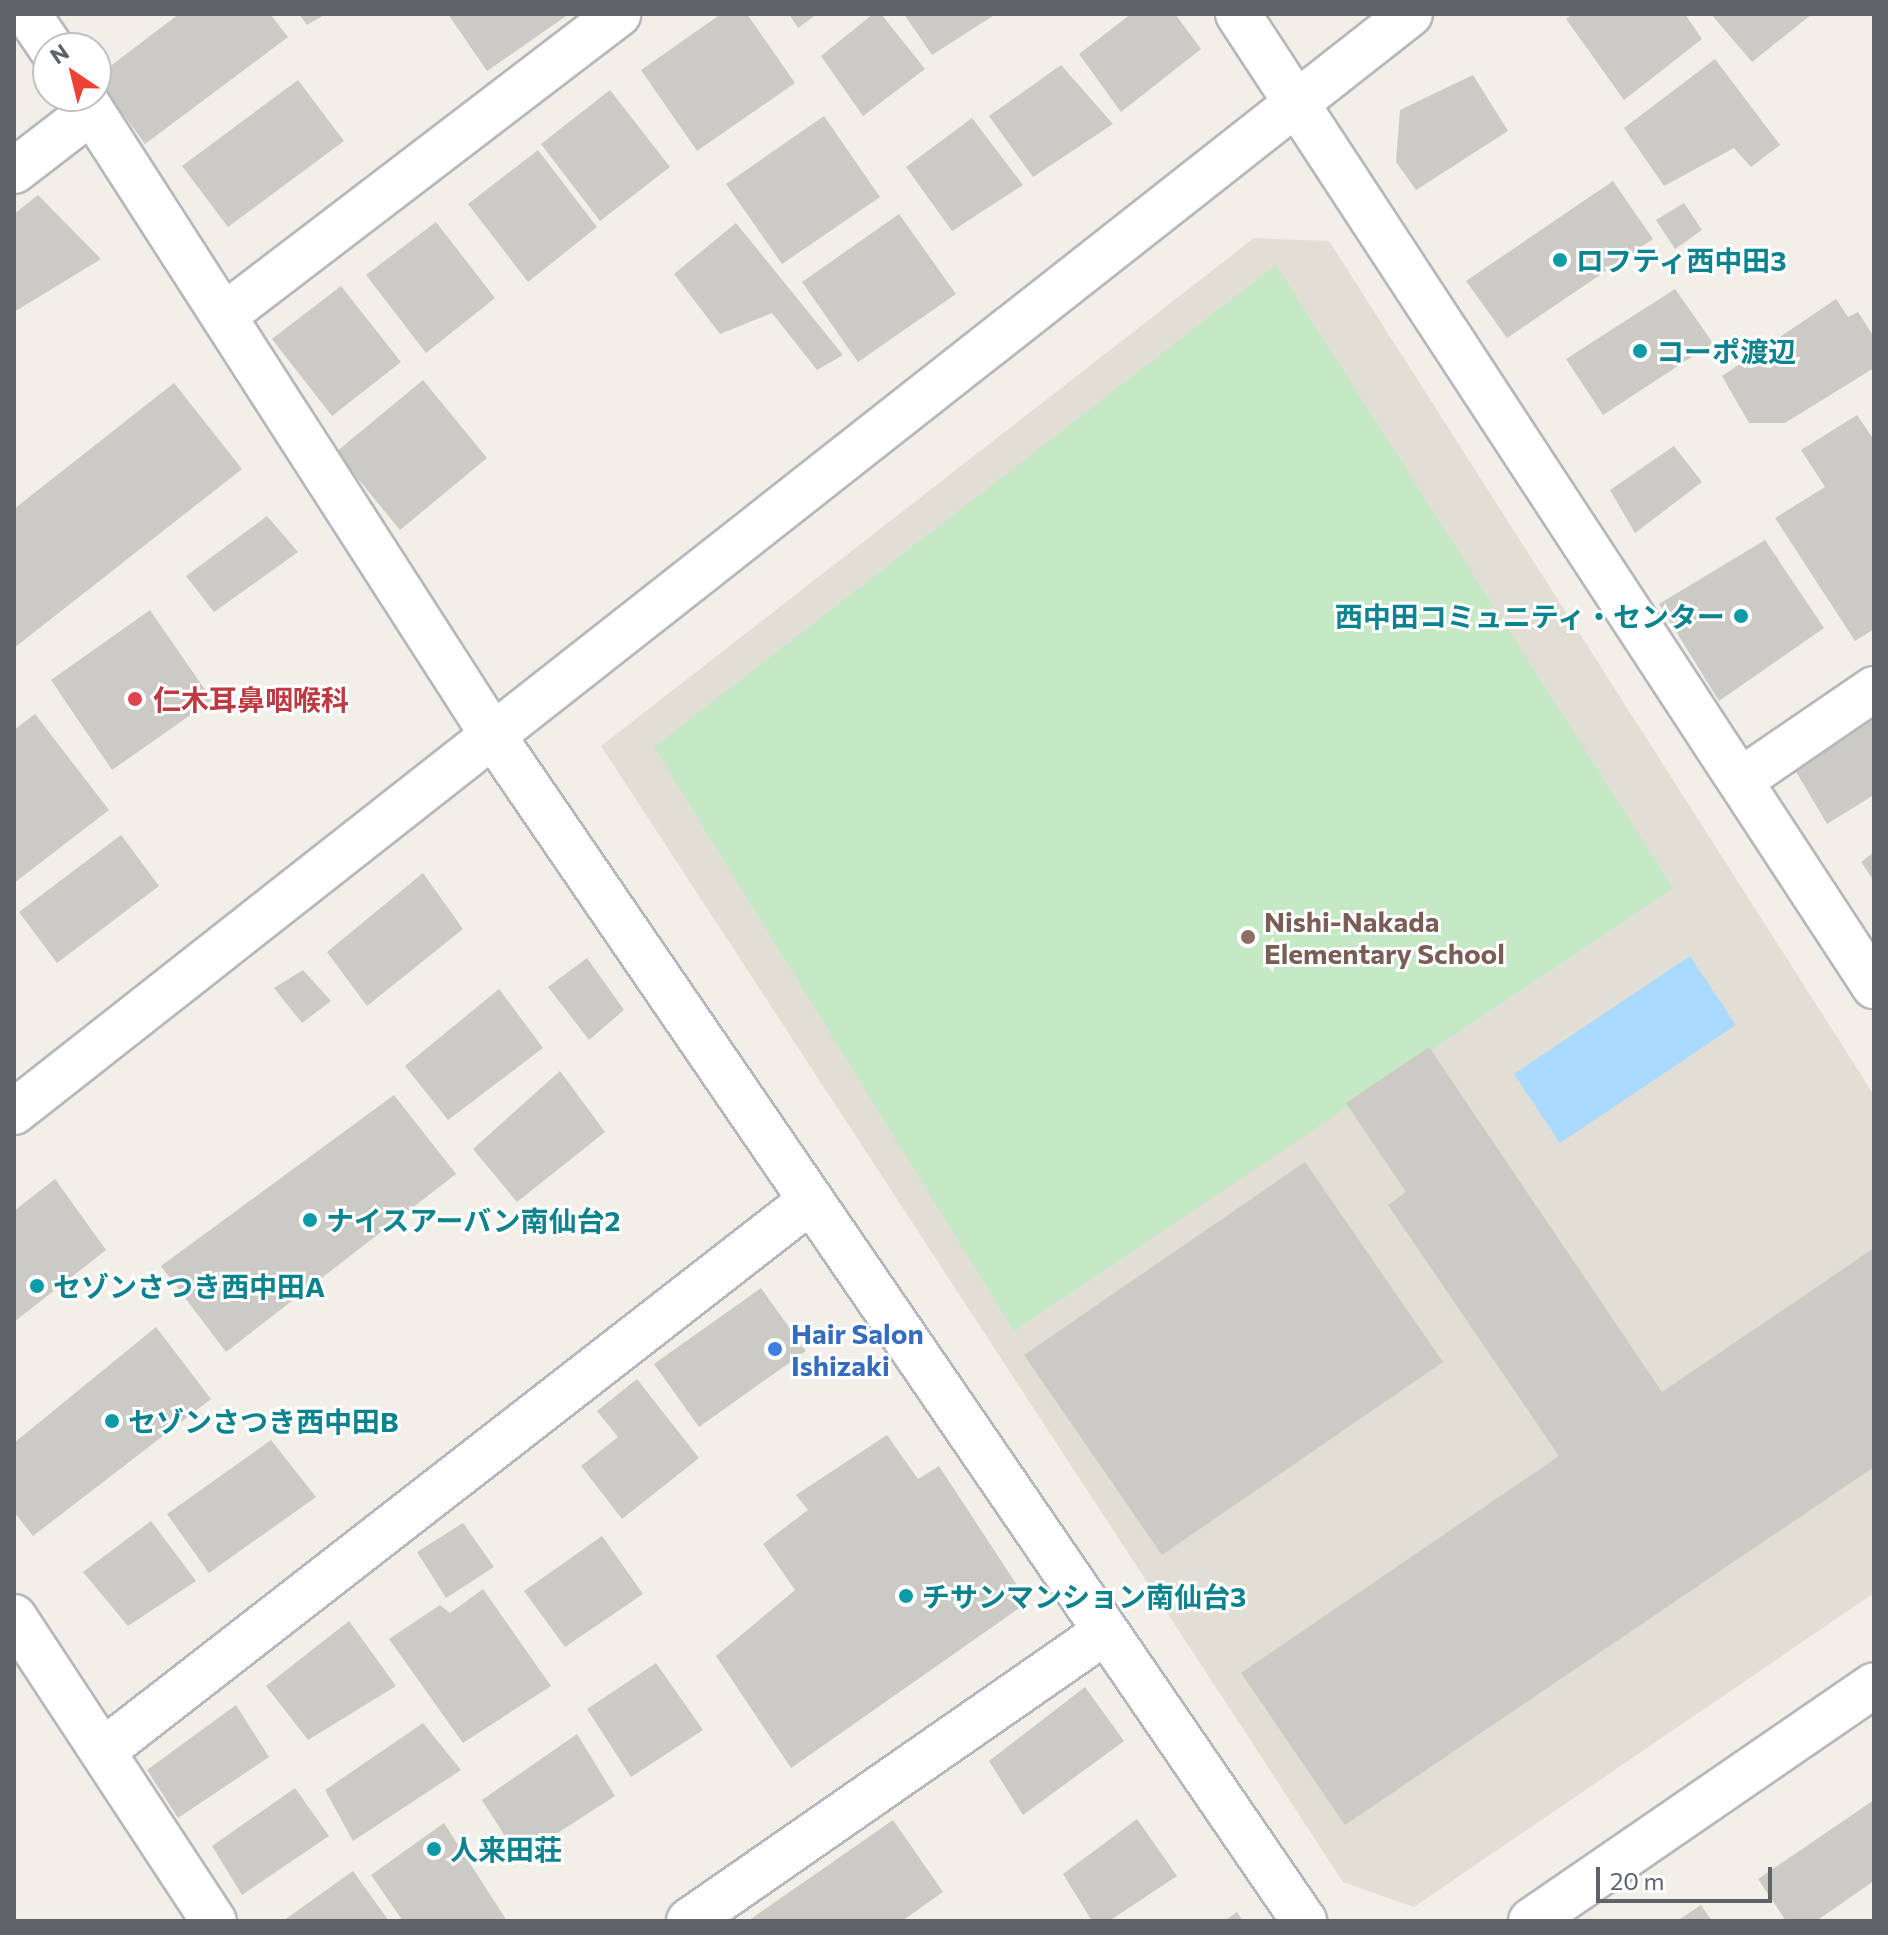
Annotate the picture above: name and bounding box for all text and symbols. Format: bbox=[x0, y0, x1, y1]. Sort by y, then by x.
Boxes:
north arrow bbox=[32, 32, 112, 112]
text: N bbox=[45, 38, 74, 69]
place label: ロフティ西中田3 bbox=[1576, 243, 1788, 277]
marker: ロフティ西中田3 bbox=[1551, 251, 1569, 269]
place label: コーポ渡辺 bbox=[1656, 334, 1796, 368]
marker: コーポ渡辺 bbox=[1631, 342, 1649, 360]
place label: 西中田コミュニティ・センター bbox=[1333, 599, 1725, 633]
marker: 西中田コミュニティ・センター bbox=[1732, 607, 1750, 625]
place label: 仁木耳鼻咽喉科 bbox=[153, 682, 349, 716]
marker: 仁木耳鼻咽喉科 bbox=[124, 688, 146, 710]
place label: Nishi-Nakada Elementary School bbox=[1264, 904, 1505, 970]
marker: Nishi-Nakada Elementary School bbox=[1239, 928, 1257, 946]
place label: ナイスアーバン南仙台2 bbox=[326, 1203, 620, 1237]
marker: ナイスアーバン南仙台2 bbox=[301, 1211, 319, 1229]
place label: セゾンさつき西中田A bbox=[53, 1269, 325, 1303]
marker: セゾンさつき西中田A bbox=[28, 1277, 46, 1295]
place label: Hair Salon Ishizaki bbox=[791, 1316, 924, 1382]
marker: Hair Salon Ishizaki bbox=[766, 1340, 784, 1358]
place label: セゾンさつき西中田B bbox=[128, 1404, 399, 1438]
marker: セゾンさつき西中田B bbox=[103, 1412, 121, 1430]
place label: チサンマンション南仙台3 bbox=[922, 1579, 1246, 1613]
marker: チサンマンション南仙台3 bbox=[897, 1587, 915, 1605]
place label: 人来田荘 bbox=[450, 1832, 562, 1866]
marker: 人来田荘 bbox=[425, 1840, 443, 1858]
scale bar bbox=[1600, 1851, 1776, 1901]
text: 20 m bbox=[1610, 1866, 1664, 1895]

